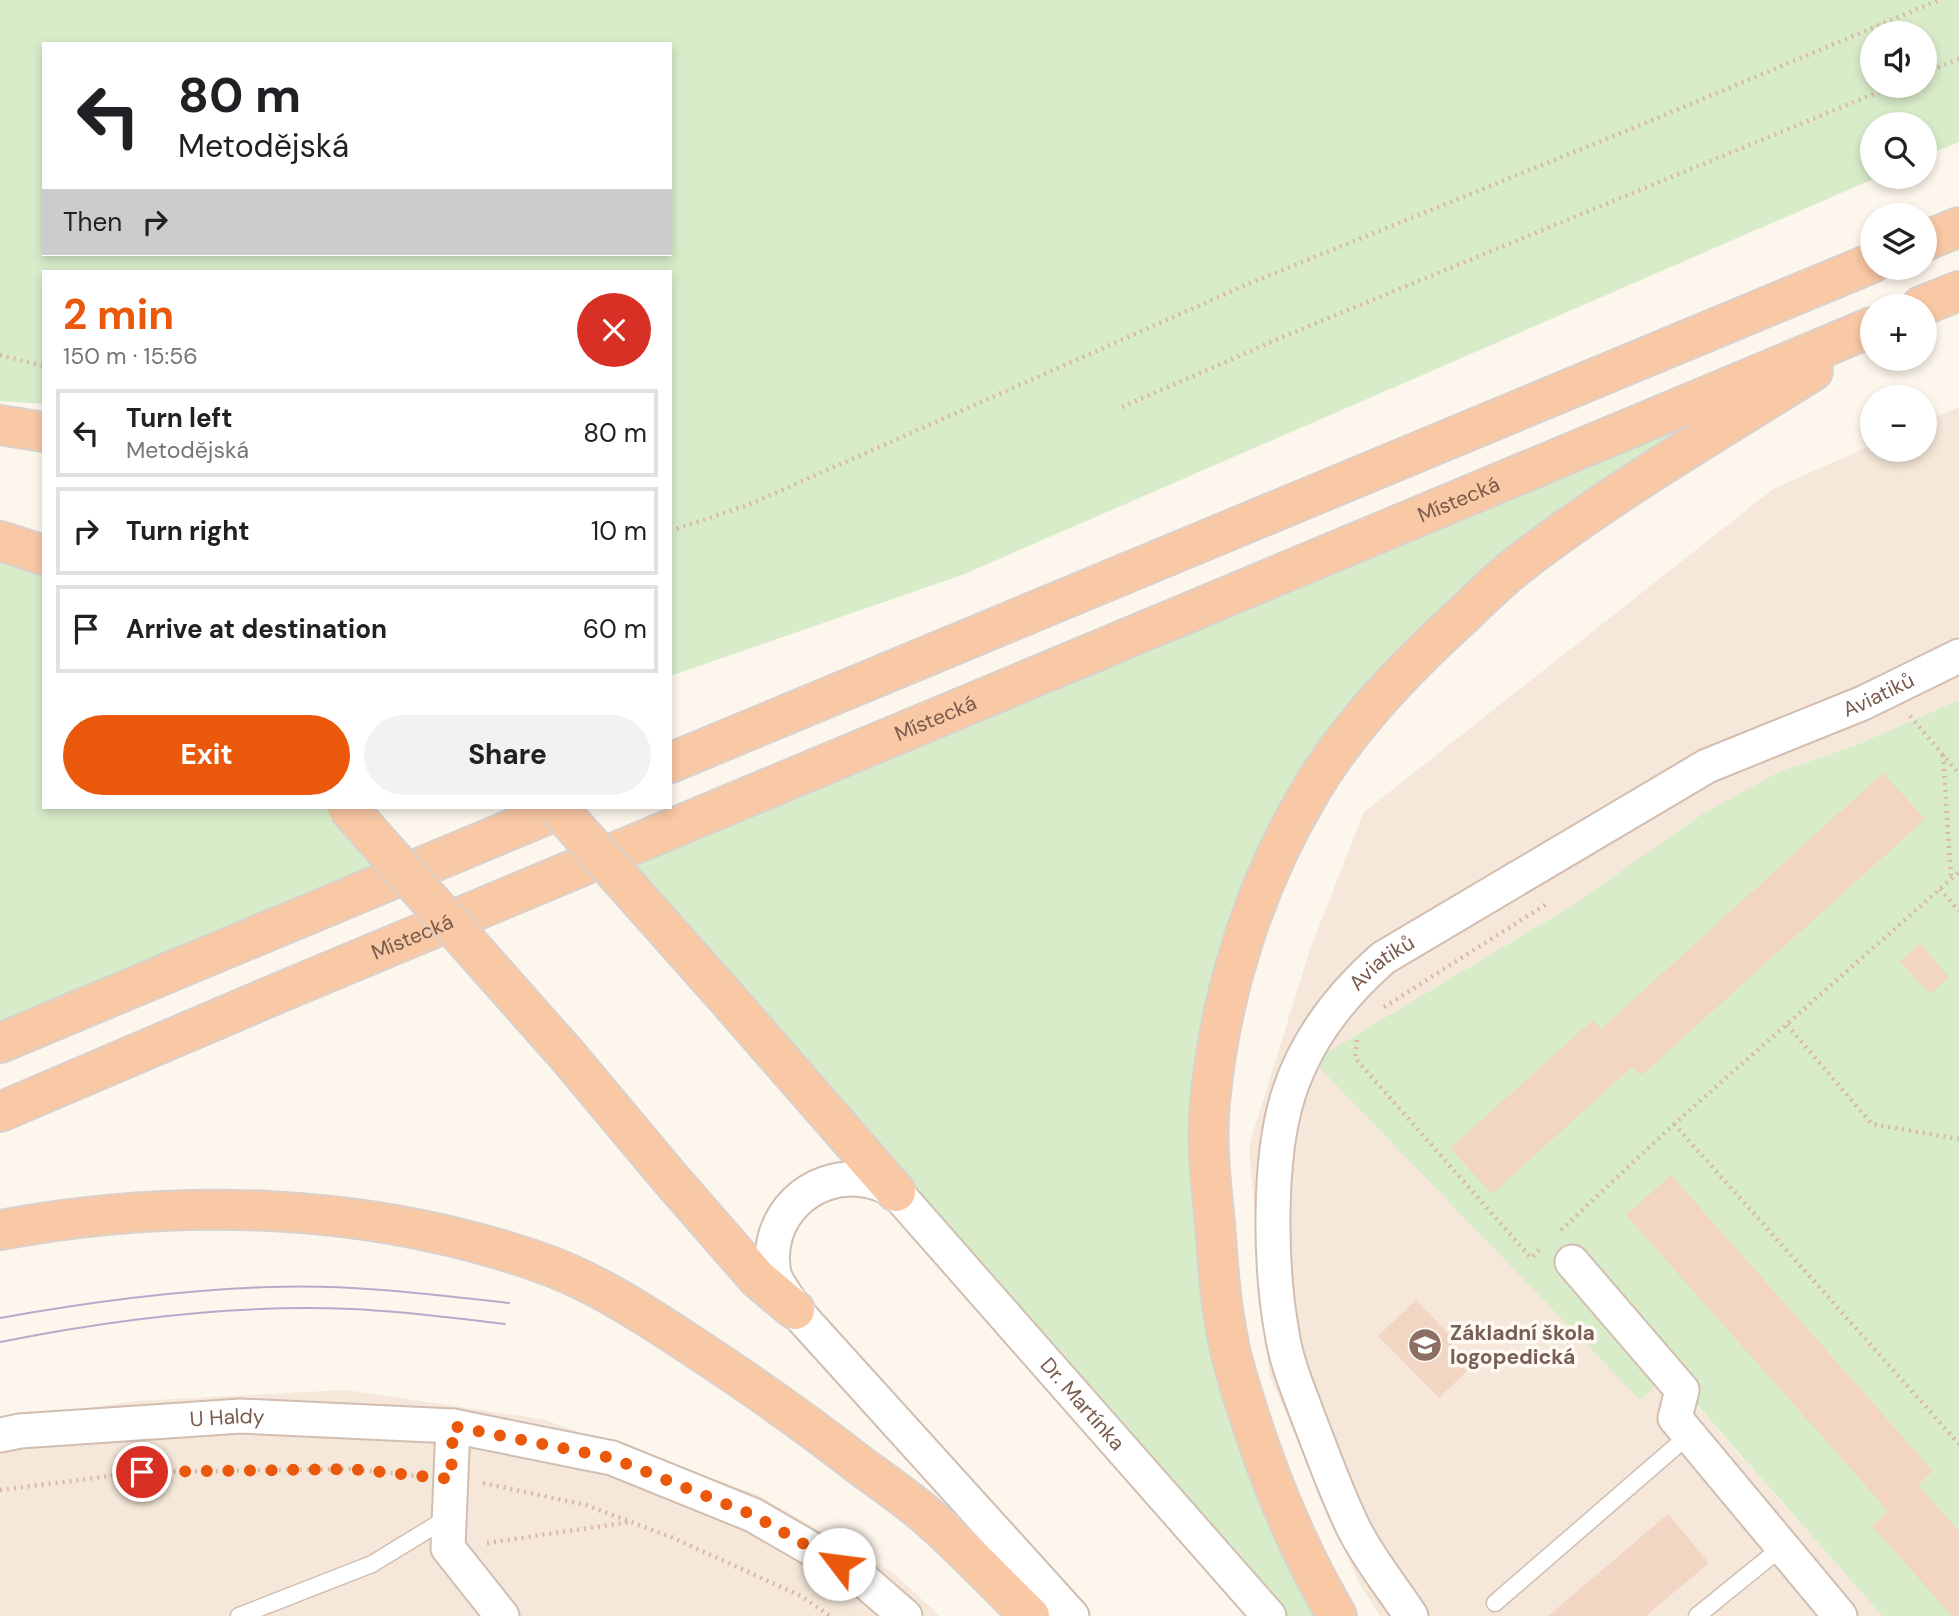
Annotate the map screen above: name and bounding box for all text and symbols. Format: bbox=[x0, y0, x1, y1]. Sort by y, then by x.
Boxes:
map controls bbox=[1860, 21, 1937, 462]
button: sound bbox=[1860, 21, 1937, 98]
text: 80 m bbox=[178, 63, 301, 127]
icon: left bbox=[63, 70, 154, 161]
button: search bbox=[1860, 112, 1937, 189]
text: Metodějská bbox=[178, 125, 349, 167]
icon: right bbox=[136, 203, 174, 241]
button: layers bbox=[1860, 203, 1937, 280]
text: Then bbox=[63, 205, 122, 239]
text: 2 min bbox=[63, 287, 174, 342]
button: close bbox=[577, 293, 651, 367]
button: + bbox=[1860, 294, 1937, 371]
text: 150 m · 15:56 bbox=[63, 341, 198, 371]
button: − bbox=[1860, 385, 1937, 462]
text: Turn left bbox=[126, 401, 233, 435]
icon: left bbox=[67, 414, 105, 452]
text: 80 m bbox=[583, 416, 647, 450]
text: Metodějská bbox=[126, 435, 249, 465]
street label: Místecká bbox=[1413, 470, 1504, 529]
icon: right bbox=[67, 512, 105, 550]
text: Turn right bbox=[126, 514, 250, 548]
text: 10 m bbox=[591, 514, 647, 548]
icon: arrive bbox=[67, 610, 105, 648]
text: Arrive at destination bbox=[126, 612, 387, 646]
text: 60 m bbox=[583, 612, 647, 646]
street label: Aviatiků bbox=[1839, 666, 1919, 724]
street label: Místecká bbox=[890, 689, 981, 748]
button: Exit bbox=[63, 715, 350, 795]
button: Share bbox=[364, 715, 651, 795]
street label: Místecká bbox=[367, 907, 458, 967]
street label: Aviatiků bbox=[1343, 928, 1420, 997]
place label: Základní škola logopedická bbox=[1450, 1319, 1595, 1371]
school or university icon: Základní škola logopedická bbox=[1406, 1326, 1444, 1364]
street label: Dr. Martínka bbox=[1034, 1352, 1131, 1456]
street label: U Haldy bbox=[189, 1402, 265, 1433]
pin bbox=[112, 1442, 172, 1502]
icon: arrive bbox=[123, 1453, 161, 1491]
position arrow bbox=[802, 1527, 876, 1601]

